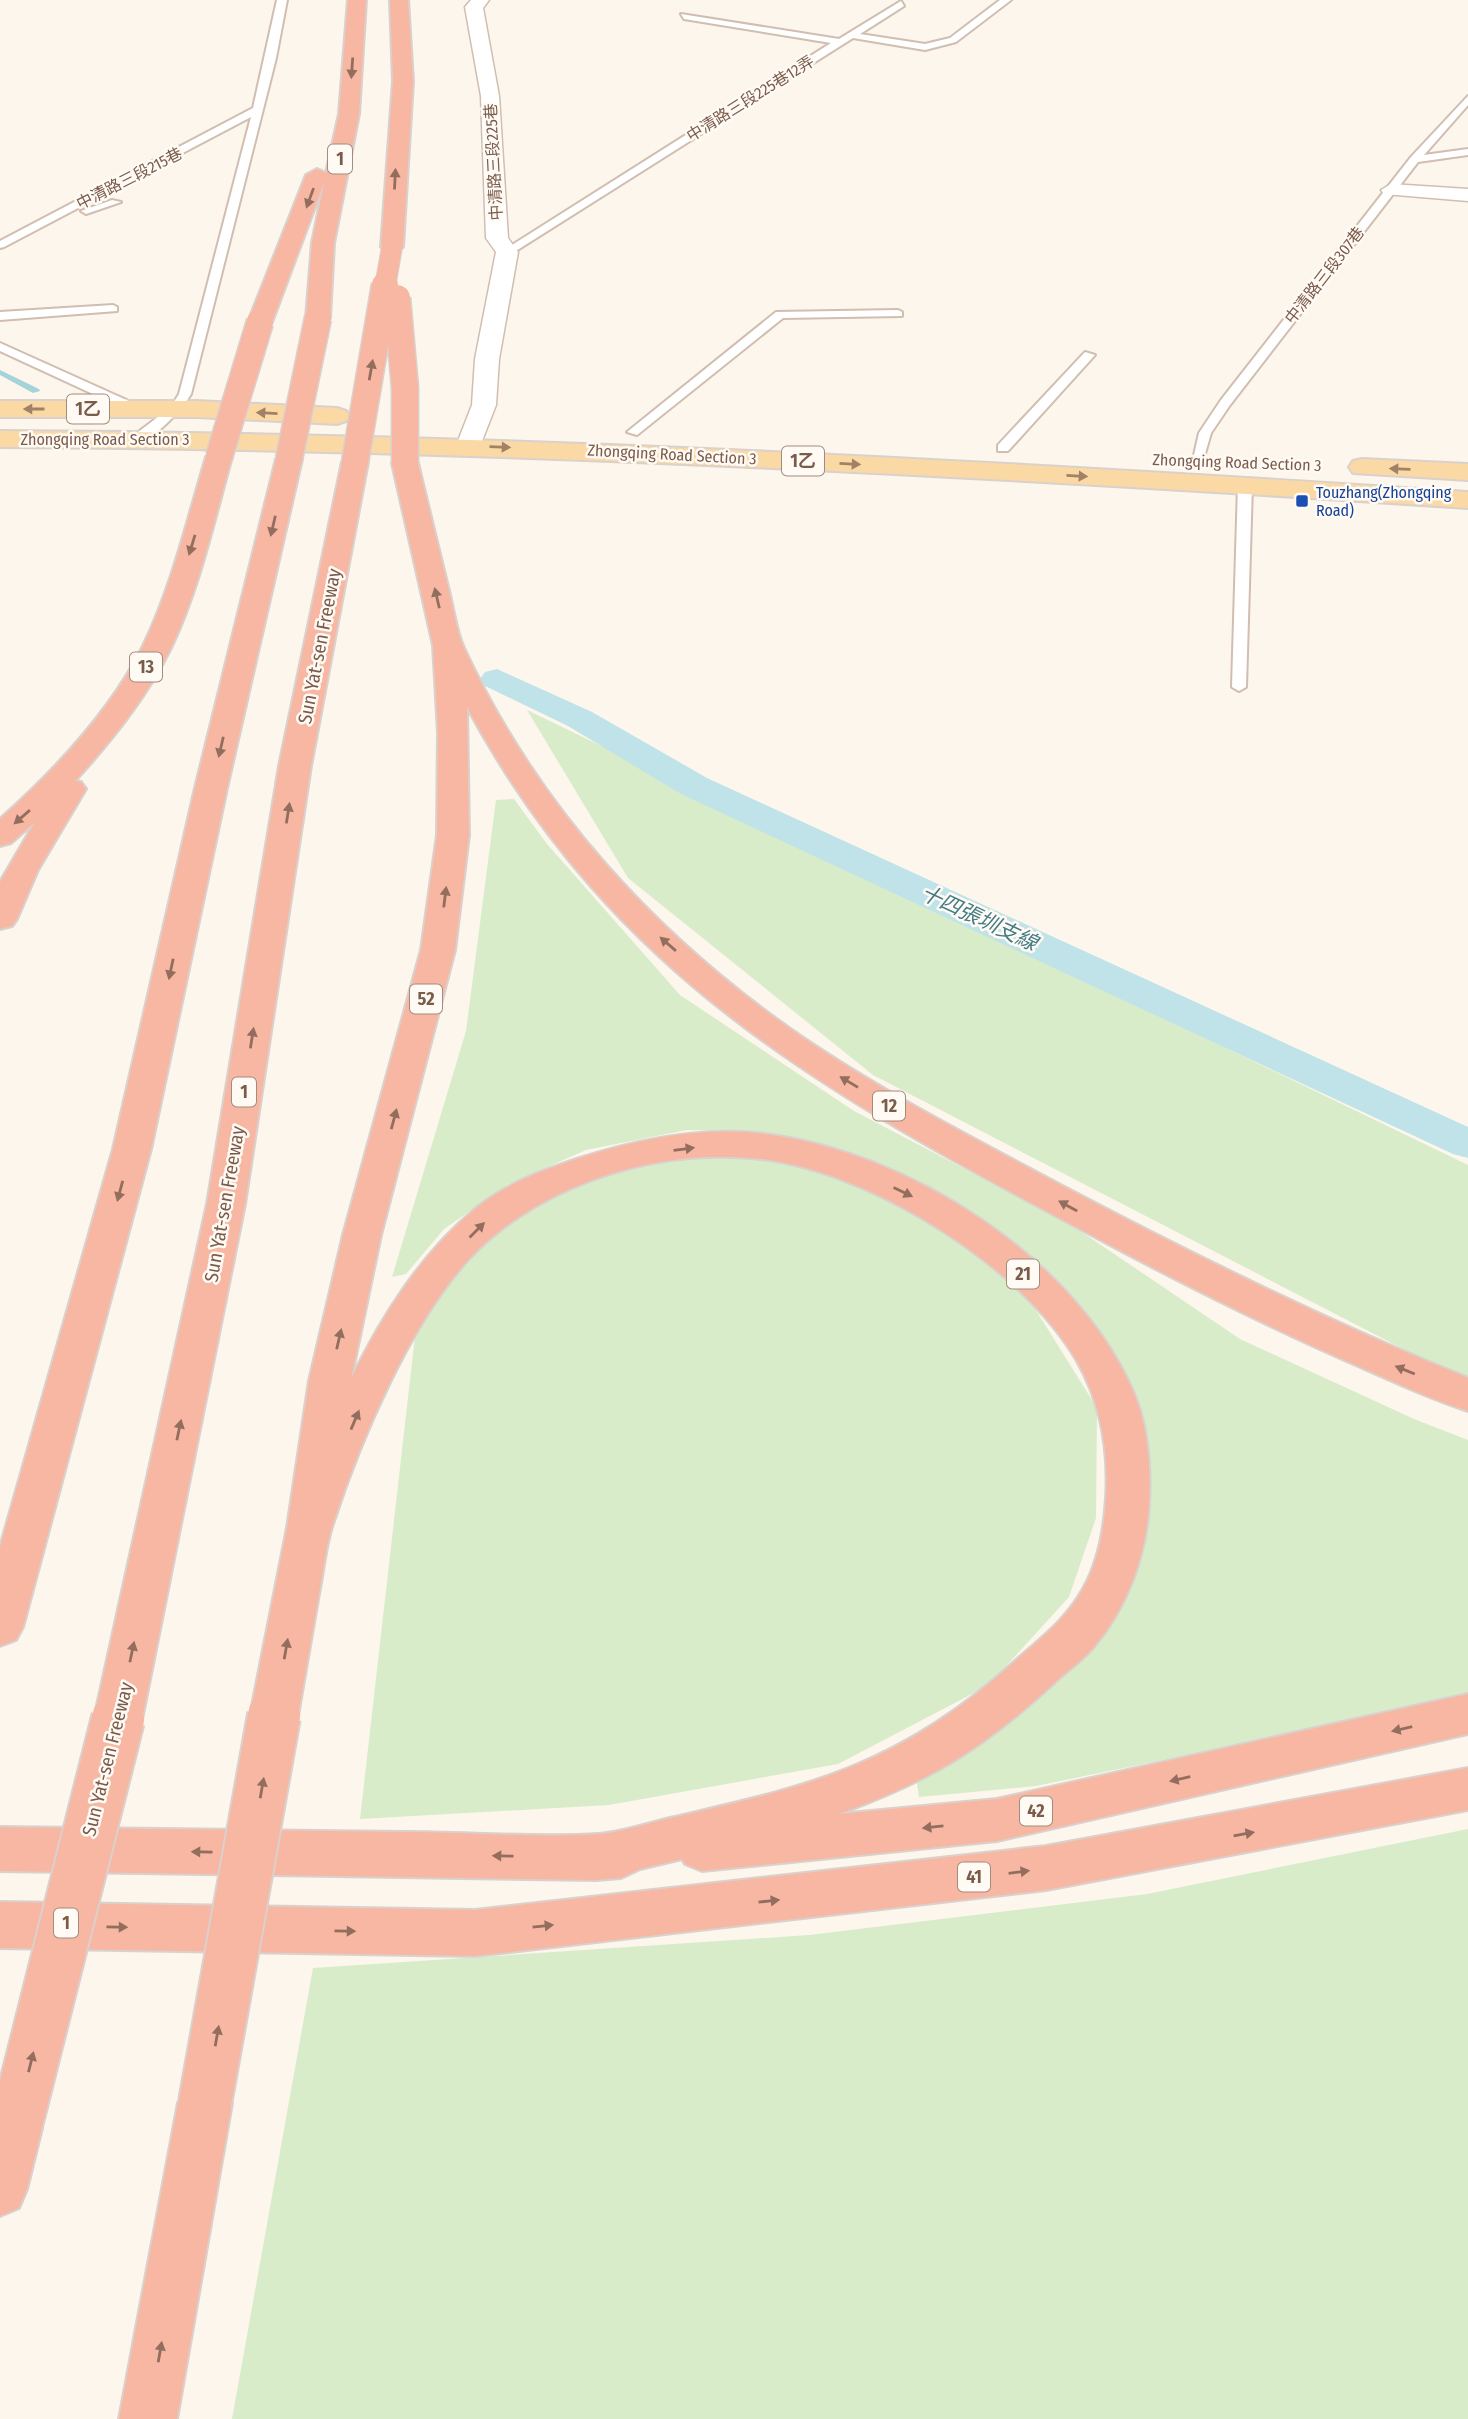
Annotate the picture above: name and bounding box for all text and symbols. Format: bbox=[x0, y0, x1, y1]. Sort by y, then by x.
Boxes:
street label: 中清路三段225巷12弄 bbox=[683, 51, 818, 145]
one-way arrow bbox=[346, 57, 357, 79]
street label: 中清路三段225巷 bbox=[481, 103, 506, 221]
street label: 中清路三段215巷 bbox=[73, 144, 185, 213]
road number: 1 bbox=[328, 144, 352, 174]
one-way arrow bbox=[390, 167, 401, 189]
one-way arrow bbox=[304, 187, 315, 208]
street label: 中清路三段307巷 bbox=[1281, 223, 1368, 328]
one-way arrow bbox=[365, 359, 376, 381]
road number: 1乙 bbox=[67, 394, 109, 424]
one-way arrow bbox=[23, 403, 45, 415]
one-way arrow bbox=[256, 407, 278, 418]
street label: Zhongqing Road Section 3 bbox=[20, 430, 190, 449]
one-way arrow bbox=[489, 441, 511, 452]
street label: Zhongqing Road Section 3 bbox=[587, 441, 757, 468]
road number: 1乙 bbox=[782, 447, 824, 476]
street label: Zhongqing Road Section 3 bbox=[1152, 450, 1322, 475]
one-way arrow bbox=[839, 458, 861, 469]
one-way arrow bbox=[1389, 463, 1411, 474]
one-way arrow bbox=[1066, 471, 1088, 482]
place label: Touzhang(Zhongqing Road) bbox=[1316, 483, 1452, 520]
marker: Touzhang(Zhongqing Road) bbox=[1294, 493, 1310, 509]
one-way arrow bbox=[268, 515, 279, 537]
one-way arrow bbox=[187, 535, 197, 556]
street label: Sun Yat-sen Freeway bbox=[293, 566, 346, 726]
one-way arrow bbox=[431, 587, 442, 609]
road number: 13 bbox=[130, 652, 162, 682]
one-way arrow bbox=[215, 736, 226, 758]
one-way arrow bbox=[283, 802, 294, 824]
one-way arrow bbox=[13, 809, 31, 825]
water label: 十四張圳支線 bbox=[916, 880, 1043, 957]
one-way arrow bbox=[439, 886, 450, 908]
one-way arrow bbox=[659, 936, 677, 952]
one-way arrow bbox=[166, 958, 177, 980]
road number: 52 bbox=[410, 984, 442, 1014]
one-way arrow bbox=[247, 1026, 258, 1048]
one-way arrow bbox=[839, 1076, 858, 1089]
road number: 1 bbox=[232, 1078, 256, 1106]
road number: 12 bbox=[873, 1092, 905, 1120]
one-way arrow bbox=[390, 1108, 400, 1129]
street label: Sun Yat-sen Freeway bbox=[199, 1124, 250, 1284]
one-way arrow bbox=[673, 1143, 695, 1154]
one-way arrow bbox=[114, 1180, 125, 1202]
one-way arrow bbox=[893, 1186, 913, 1198]
one-way arrow bbox=[1059, 1200, 1078, 1212]
one-way arrow bbox=[468, 1222, 485, 1239]
road number: 21 bbox=[1007, 1260, 1039, 1288]
one-way arrow bbox=[334, 1328, 345, 1350]
one-way arrow bbox=[1394, 1364, 1415, 1375]
one-way arrow bbox=[349, 1410, 361, 1430]
one-way arrow bbox=[173, 1419, 184, 1441]
one-way arrow bbox=[281, 1638, 292, 1660]
one-way arrow bbox=[126, 1641, 137, 1663]
street label: Sun Yat-sen Freeway bbox=[77, 1679, 138, 1838]
one-way arrow bbox=[1390, 1724, 1412, 1735]
one-way arrow bbox=[1169, 1774, 1191, 1785]
one-way arrow bbox=[256, 1776, 267, 1798]
road number: 42 bbox=[1020, 1797, 1052, 1826]
one-way arrow bbox=[921, 1822, 943, 1833]
one-way arrow bbox=[1233, 1828, 1255, 1839]
one-way arrow bbox=[191, 1846, 213, 1858]
one-way arrow bbox=[492, 1851, 514, 1862]
road number: 41 bbox=[958, 1863, 990, 1892]
one-way arrow bbox=[1009, 1866, 1031, 1877]
one-way arrow bbox=[758, 1895, 780, 1906]
road number: 1 bbox=[54, 1909, 78, 1938]
one-way arrow bbox=[532, 1920, 554, 1931]
one-way arrow bbox=[106, 1921, 128, 1933]
one-way arrow bbox=[334, 1925, 356, 1936]
one-way arrow bbox=[212, 2025, 223, 2047]
one-way arrow bbox=[26, 2050, 37, 2072]
one-way arrow bbox=[155, 2341, 166, 2363]

